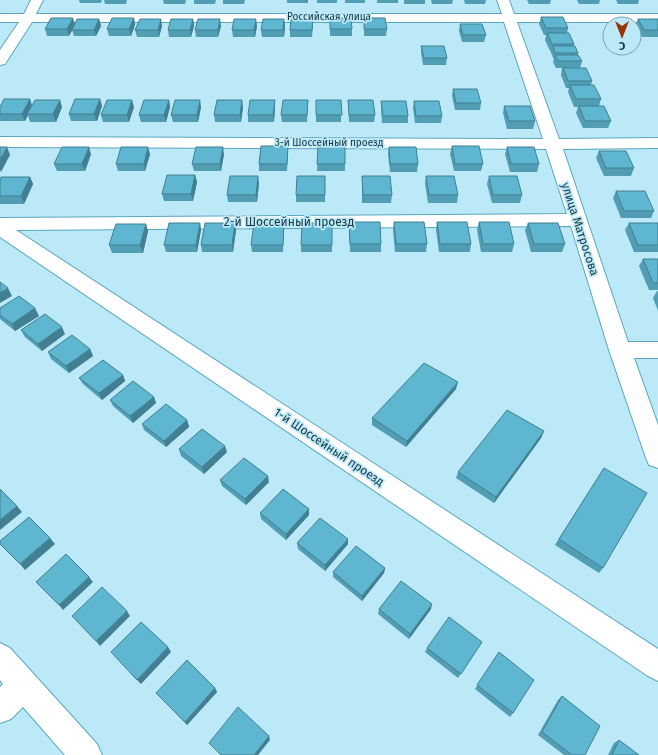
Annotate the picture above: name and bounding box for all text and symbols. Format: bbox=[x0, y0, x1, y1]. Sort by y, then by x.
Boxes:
street label: Российская улица bbox=[287, 11, 371, 23]
north arrow bbox=[602, 16, 642, 56]
text: С bbox=[618, 39, 625, 52]
street label: 3-й Шоссейный проезд bbox=[275, 137, 384, 149]
street label: улица Матросова bbox=[558, 180, 602, 278]
street label: 2-й Шоссейный проезд bbox=[224, 215, 354, 229]
street label: 1-й Шоссейный проезд bbox=[271, 405, 387, 489]

